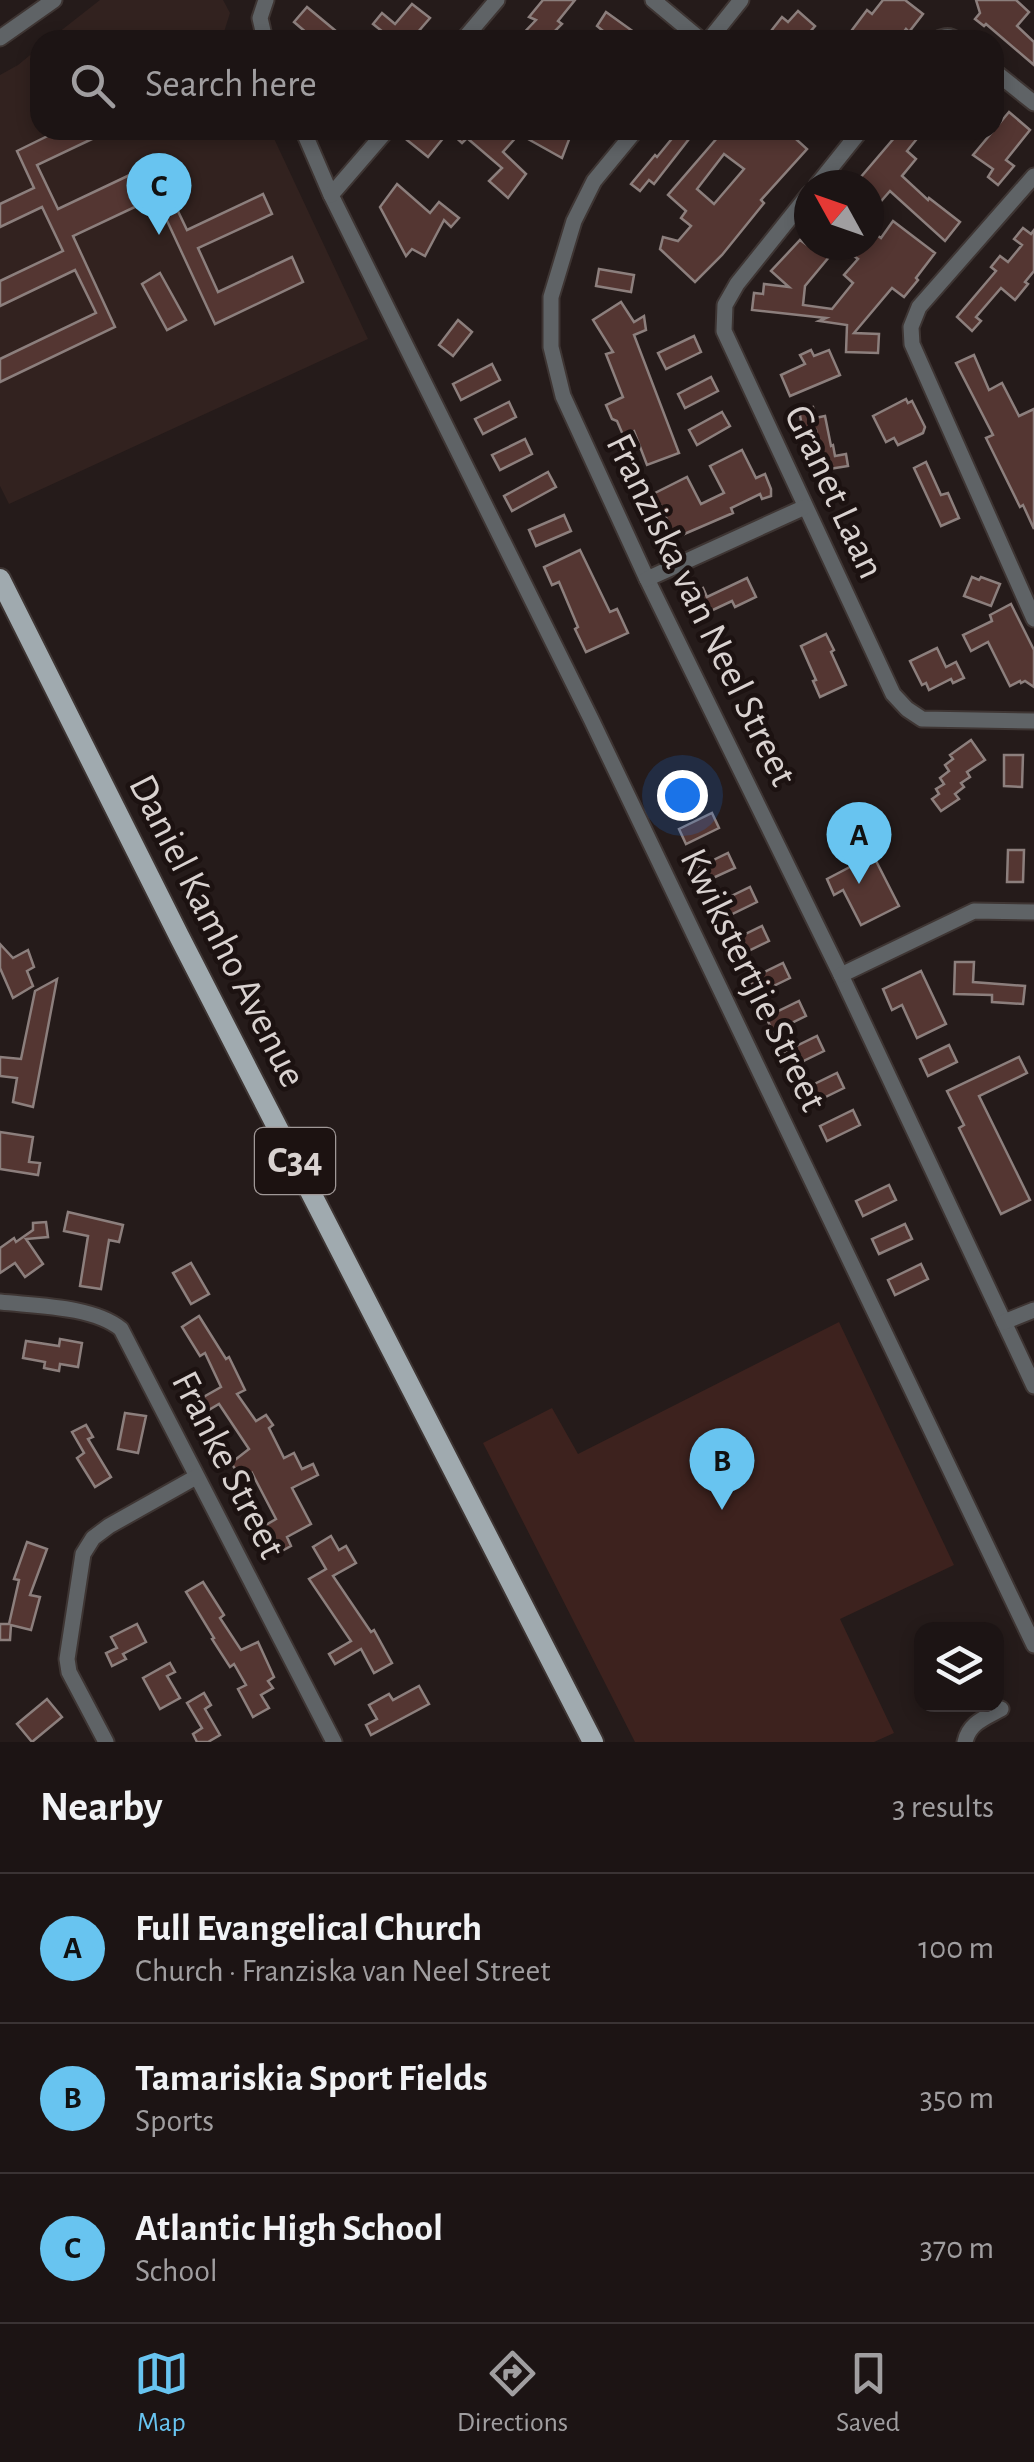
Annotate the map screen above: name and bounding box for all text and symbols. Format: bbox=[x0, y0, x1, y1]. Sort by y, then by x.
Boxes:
search box bbox=[30, 30, 1004, 140]
icon: search bbox=[65, 58, 120, 113]
text: Search here bbox=[145, 66, 317, 104]
pin: C bbox=[126, 152, 192, 235]
north arrow bbox=[794, 170, 884, 260]
street label: Granet Laan bbox=[777, 399, 891, 585]
street label: Franziska van Neel Street bbox=[598, 428, 804, 793]
street label: Daniel Kamho Avenue bbox=[121, 769, 313, 1093]
your location bbox=[657, 770, 708, 821]
pin: A bbox=[826, 802, 892, 884]
street label: Kwikstertjie Street bbox=[672, 843, 834, 1118]
road number: C34 bbox=[255, 1128, 335, 1194]
street label: Franke Street bbox=[164, 1365, 292, 1565]
pin: B bbox=[690, 1428, 754, 1510]
map controls bbox=[914, 1622, 1004, 1712]
button: layers bbox=[914, 1622, 1004, 1712]
text: Nearby bbox=[40, 1786, 163, 1828]
text: 3 results bbox=[892, 1791, 994, 1823]
text: Full Evangelical Church bbox=[135, 1910, 482, 1948]
text: A bbox=[63, 1932, 82, 1964]
text: 100 m bbox=[918, 1932, 994, 1964]
text: Church · Franziska van Neel Street bbox=[135, 1955, 550, 1987]
text: Tamariskia Sport Fields bbox=[135, 2060, 488, 2098]
text: B bbox=[63, 2082, 82, 2114]
text: 350 m bbox=[920, 2082, 994, 2114]
text: Sports bbox=[135, 2105, 214, 2137]
text: Atlantic High School bbox=[135, 2210, 443, 2248]
text: C bbox=[64, 2232, 81, 2264]
text: 370 m bbox=[920, 2232, 994, 2264]
text: School bbox=[135, 2255, 218, 2287]
tab: Map bbox=[134, 2346, 189, 2440]
tab: Directions bbox=[457, 2346, 568, 2440]
tab: Saved bbox=[836, 2346, 900, 2440]

